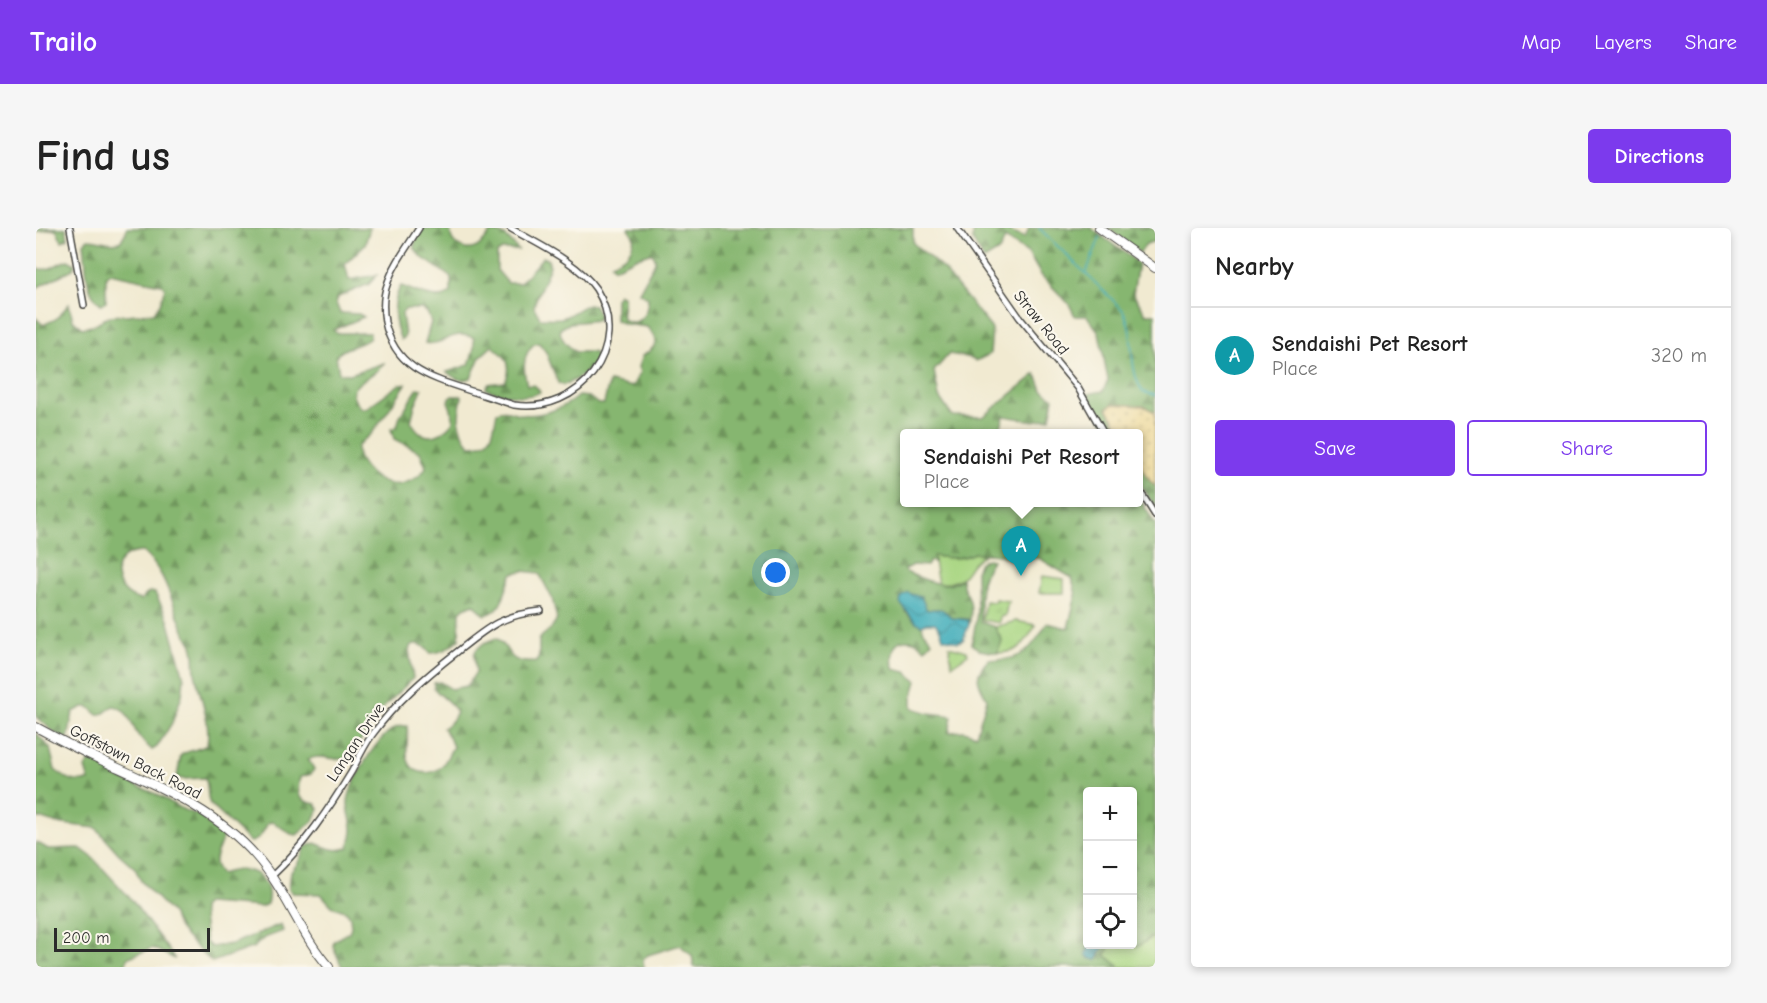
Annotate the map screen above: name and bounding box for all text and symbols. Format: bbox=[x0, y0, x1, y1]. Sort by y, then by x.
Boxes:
text: Trailo bbox=[30, 26, 97, 58]
text: Map bbox=[1522, 30, 1561, 54]
text: Layers bbox=[1594, 30, 1652, 54]
text: Share bbox=[1685, 30, 1737, 54]
button: Directions bbox=[1588, 129, 1731, 183]
text: Find us bbox=[36, 132, 170, 181]
text: Nearby bbox=[1215, 252, 1294, 282]
street label: Straw Road bbox=[1010, 287, 1073, 358]
text: Sendaishi Pet Resort bbox=[1272, 331, 1467, 357]
text: A bbox=[1229, 344, 1240, 367]
text: 320 m bbox=[1651, 344, 1707, 367]
text: Place bbox=[1272, 357, 1318, 380]
button: Save bbox=[1215, 420, 1455, 476]
button: Share bbox=[1467, 420, 1707, 476]
popup bbox=[900, 429, 1143, 507]
text: Sendaishi Pet Resort bbox=[924, 444, 1119, 470]
text: Place bbox=[924, 470, 969, 493]
pin: A bbox=[1002, 526, 1040, 576]
your location bbox=[761, 558, 790, 587]
street label: Langan Drive bbox=[323, 700, 389, 785]
street label: Goffstown Back Road bbox=[67, 721, 204, 803]
map controls bbox=[1083, 787, 1137, 949]
button: + bbox=[1083, 787, 1137, 841]
button: − bbox=[1083, 841, 1137, 895]
button: locate bbox=[1083, 895, 1137, 949]
scale bar bbox=[54, 925, 210, 952]
text: 200 m bbox=[63, 929, 109, 947]

